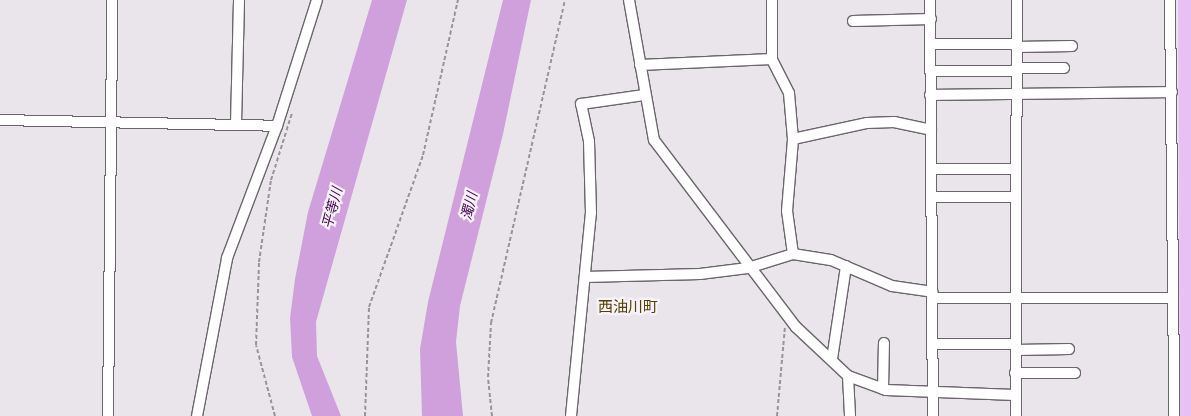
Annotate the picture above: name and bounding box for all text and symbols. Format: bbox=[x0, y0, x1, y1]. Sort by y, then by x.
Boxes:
water label: 平等川 bbox=[318, 186, 346, 230]
water label: 濁川 bbox=[457, 190, 481, 222]
district label: 西油川町 bbox=[598, 299, 658, 317]

